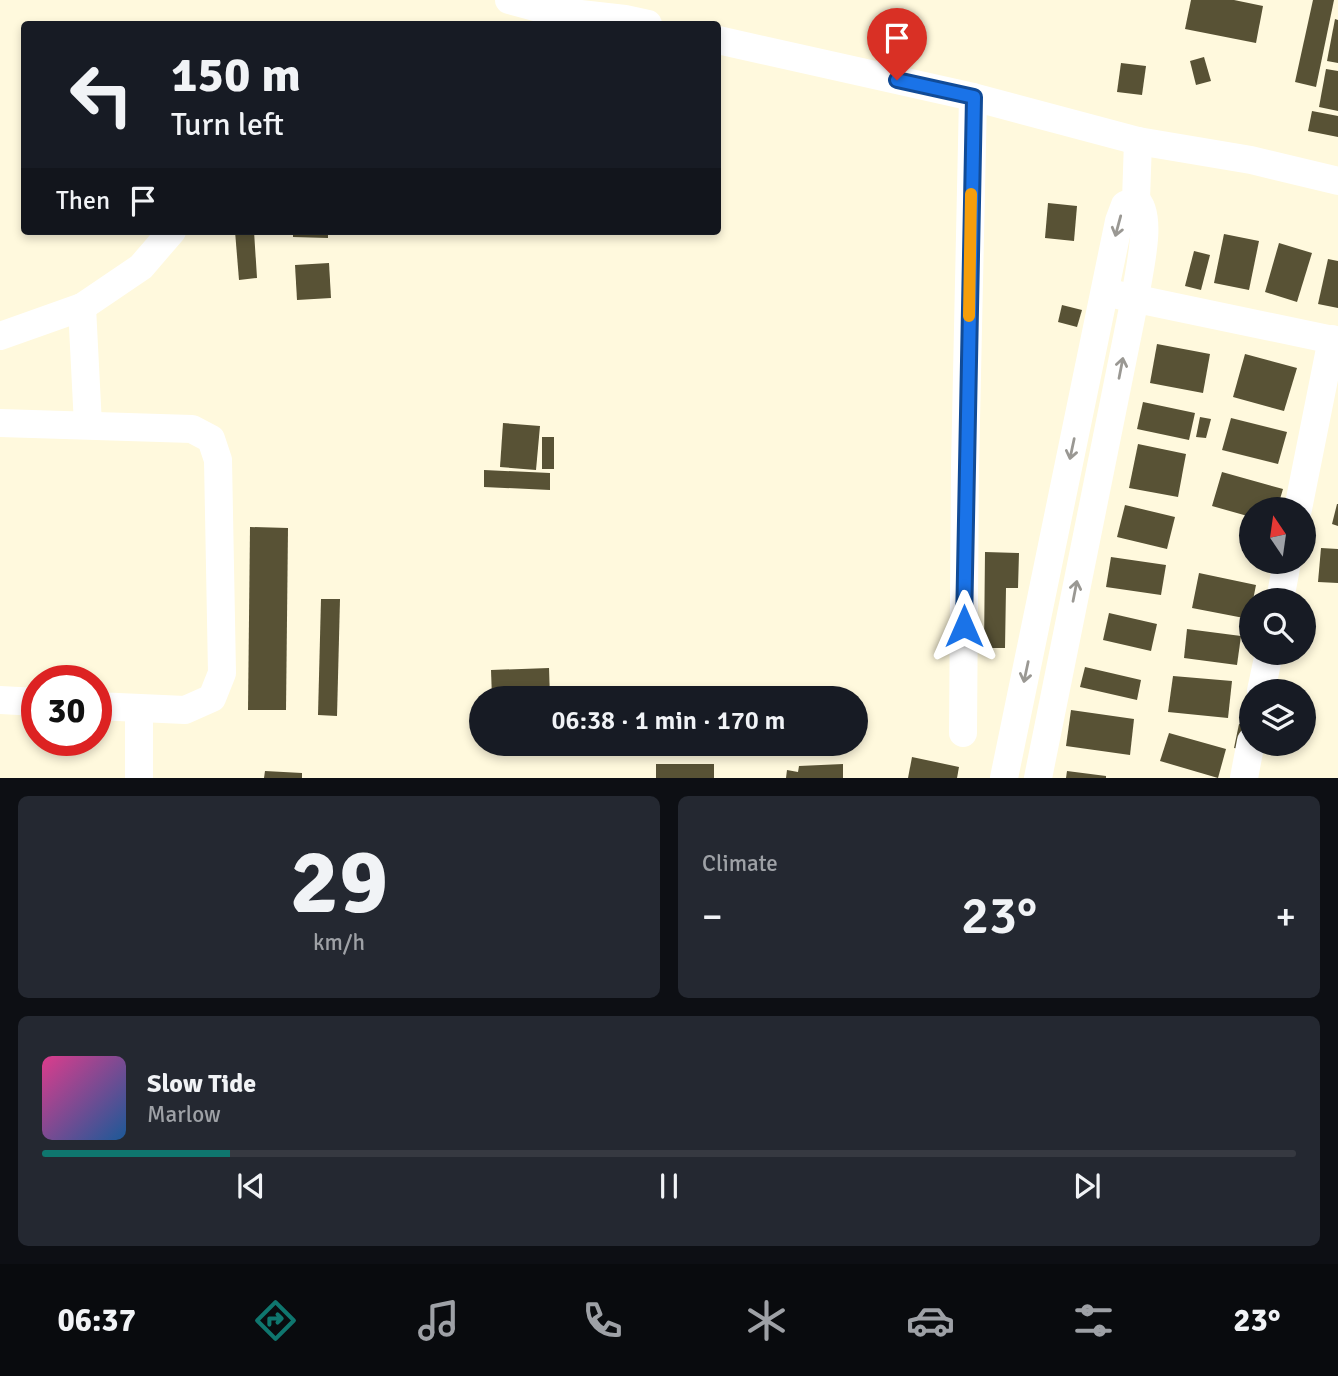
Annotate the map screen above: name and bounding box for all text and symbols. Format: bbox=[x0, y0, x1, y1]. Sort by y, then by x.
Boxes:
pin bbox=[867, 8, 927, 80]
icon: arrive bbox=[878, 19, 916, 57]
text: 150 m bbox=[171, 45, 301, 105]
icon: left bbox=[56, 49, 147, 140]
text: Turn left bbox=[171, 105, 284, 144]
icon: arrive bbox=[124, 182, 162, 220]
text: Then bbox=[56, 185, 110, 217]
one-way arrow bbox=[1111, 214, 1124, 237]
one-way arrow bbox=[1114, 357, 1128, 380]
one-way arrow bbox=[1064, 437, 1078, 460]
north arrow bbox=[1239, 497, 1316, 574]
map controls bbox=[1239, 497, 1316, 756]
one-way arrow bbox=[1069, 580, 1083, 603]
button: search bbox=[1239, 588, 1316, 665]
position arrow bbox=[927, 589, 1001, 663]
one-way arrow bbox=[1018, 660, 1032, 683]
speed limit sign: 30 bbox=[21, 665, 112, 756]
button: layers bbox=[1239, 679, 1316, 756]
text: 06:38 · 1 min · 170 m bbox=[552, 705, 785, 737]
text: 29 bbox=[290, 826, 388, 939]
text: Climate bbox=[702, 849, 778, 878]
text: 23° bbox=[961, 884, 1037, 948]
text: − bbox=[702, 893, 723, 940]
text: + bbox=[1275, 893, 1296, 940]
text: km/h bbox=[313, 928, 365, 957]
text: Slow Tide bbox=[147, 1068, 256, 1100]
text: Marlow bbox=[147, 1100, 221, 1129]
icon: previous bbox=[232, 1167, 270, 1205]
icon: pause bbox=[650, 1167, 688, 1205]
icon: next bbox=[1068, 1167, 1106, 1205]
icon: directions bbox=[251, 1296, 300, 1345]
icon: music bbox=[414, 1296, 463, 1345]
icon: phone bbox=[578, 1296, 627, 1345]
icon: climate bbox=[742, 1296, 791, 1345]
icon: car bbox=[906, 1296, 955, 1345]
icon: filters bbox=[1069, 1296, 1118, 1345]
text: 06:37 bbox=[57, 1301, 136, 1340]
text: 23° bbox=[1233, 1301, 1281, 1340]

